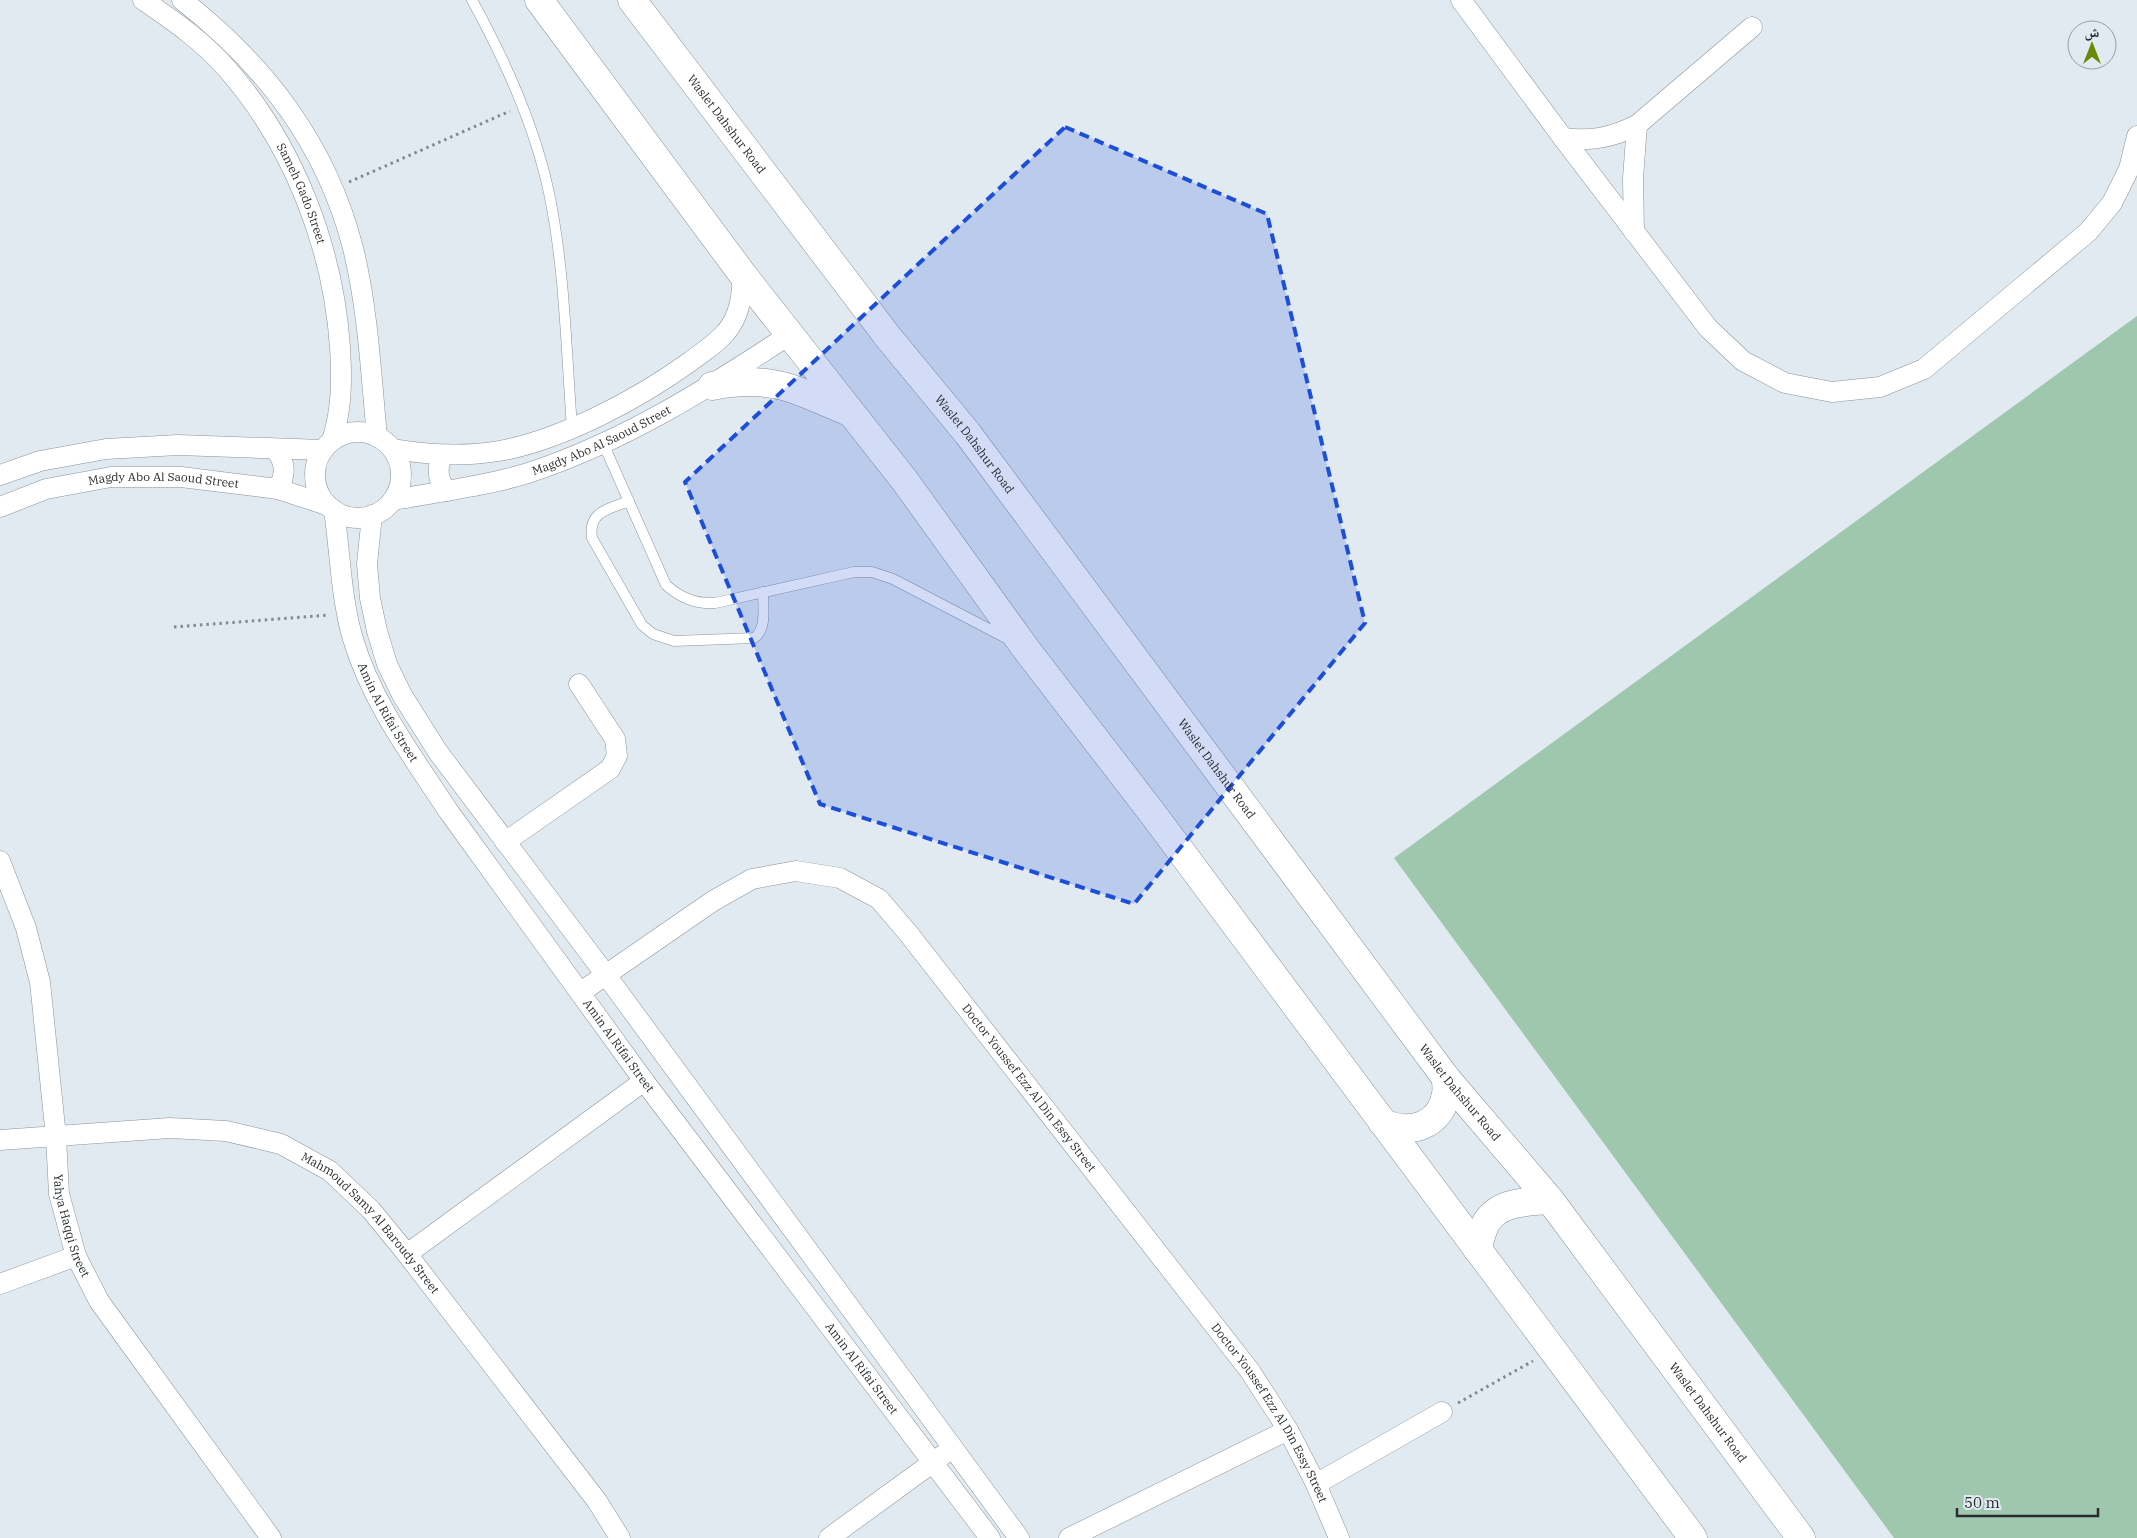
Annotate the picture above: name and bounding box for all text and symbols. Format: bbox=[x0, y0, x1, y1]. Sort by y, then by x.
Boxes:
north arrow bbox=[2067, 20, 2117, 70]
text: ش bbox=[2085, 23, 2100, 41]
street label: Waslet Dahshur Road bbox=[684, 71, 769, 176]
street label: Sameh Gado Street bbox=[274, 140, 329, 246]
street label: Waslet Dahshur Road bbox=[932, 392, 1018, 496]
street label: Magdy Abo Al Saoud Street bbox=[530, 402, 673, 478]
street label: Magdy Abo Al Saoud Street bbox=[87, 469, 240, 491]
street label: Amin Al Rifai Street bbox=[355, 660, 422, 765]
street label: Waslet Dahshur Road bbox=[1175, 716, 1259, 821]
street label: Amin Al Rifai Street bbox=[580, 996, 658, 1095]
street label: Doctor Youssef Ezz Al Din Essy Street bbox=[959, 1001, 1100, 1175]
street label: Waslet Dahshur Road bbox=[1416, 1041, 1504, 1144]
street label: Mahmoud Samy Al Baroudy Street bbox=[299, 1149, 443, 1297]
street label: Yahya Haqqi Street bbox=[51, 1174, 93, 1279]
street label: Amin Al Rifai Street bbox=[822, 1319, 902, 1417]
street label: Doctor Youssef Ezz Al Din Essy Street bbox=[1208, 1320, 1331, 1505]
street label: Waslet Dahshur Road bbox=[1666, 1359, 1750, 1465]
scale bar bbox=[1957, 1486, 2098, 1518]
text: 50 m bbox=[1964, 1493, 2000, 1512]

